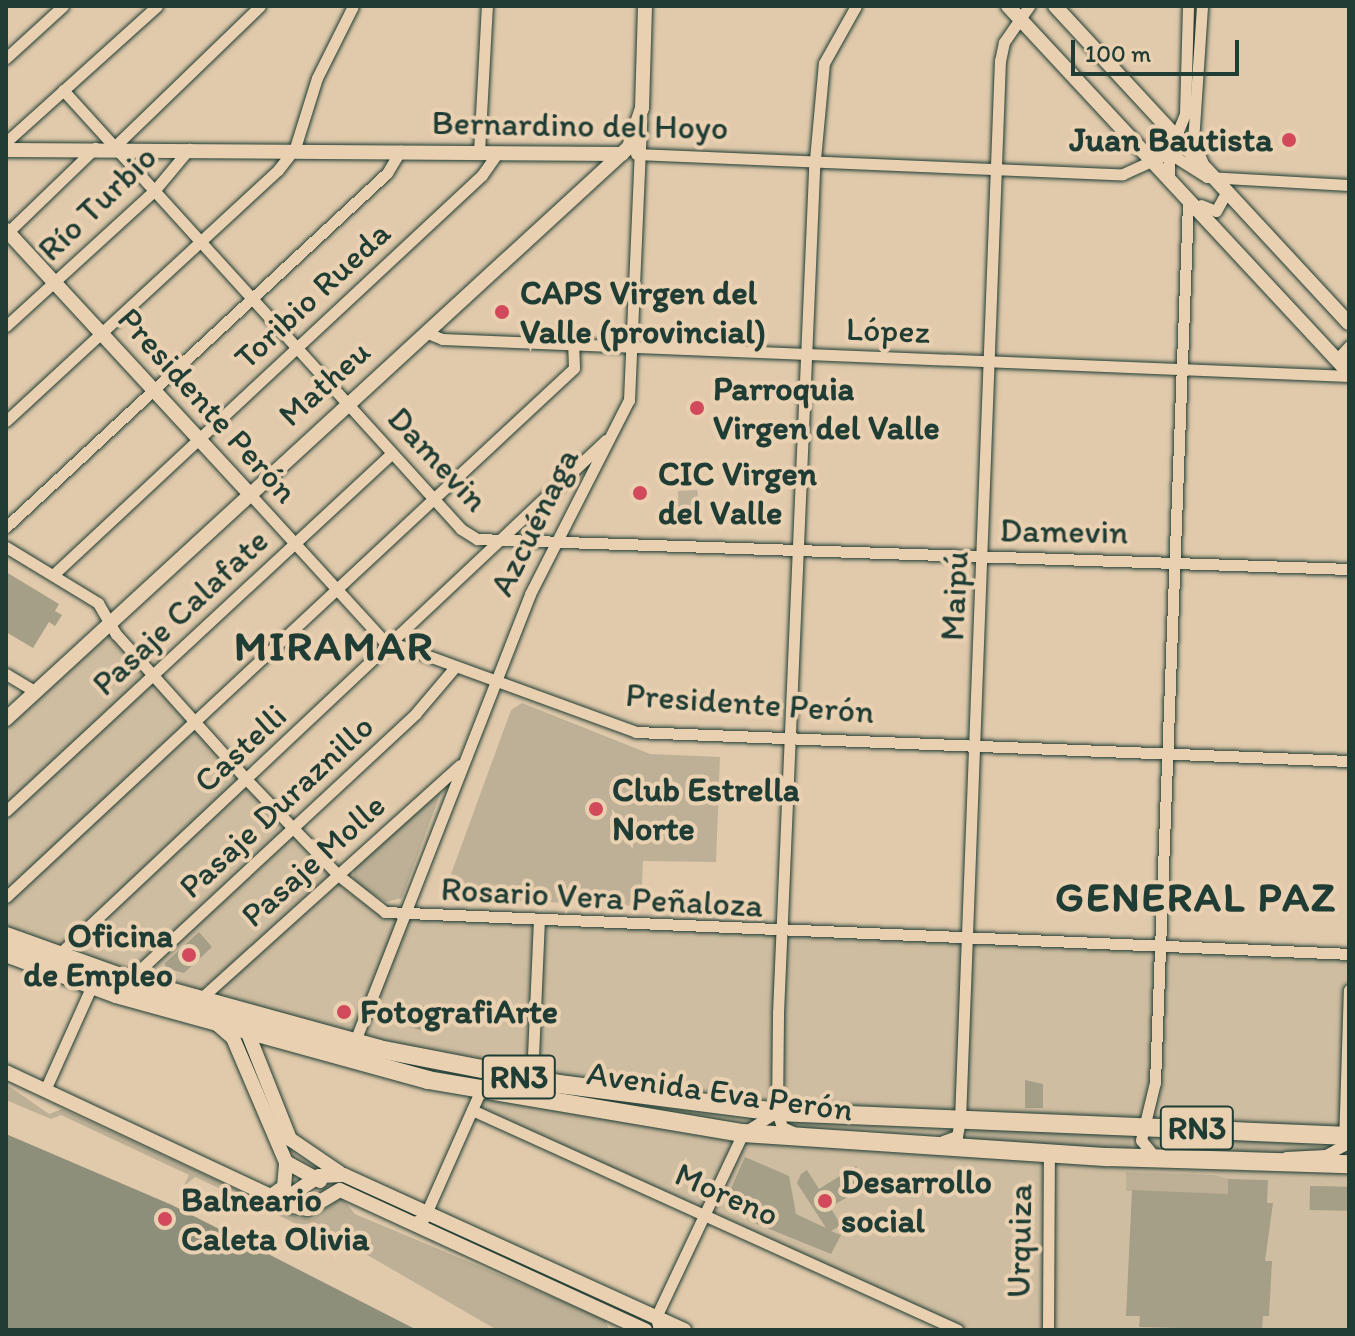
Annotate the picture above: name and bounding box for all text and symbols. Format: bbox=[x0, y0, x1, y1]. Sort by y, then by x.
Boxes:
scale bar bbox=[1075, 24, 1243, 74]
text: 100 m bbox=[1085, 39, 1151, 68]
street label: Bernardino del Hoyo bbox=[431, 102, 729, 148]
place label: Juan Bautista bbox=[1069, 120, 1273, 160]
marker: Juan Bautista bbox=[1280, 131, 1298, 149]
street label: Río Turbio bbox=[30, 137, 164, 269]
street label: Toribio Rueda bbox=[225, 212, 399, 378]
place label: CAPS Virgen del Valle (provincial) bbox=[520, 272, 765, 352]
street label: Presidente Perón bbox=[110, 299, 306, 511]
marker: CAPS Virgen del Valle (provincial) bbox=[491, 301, 513, 323]
street label: López bbox=[845, 308, 931, 352]
street label: Matheu bbox=[270, 331, 378, 435]
place label: Parroquia Virgen del Valle bbox=[713, 368, 939, 448]
street label: Damevin bbox=[379, 398, 497, 520]
marker: Parroquia Virgen del Valle bbox=[688, 399, 706, 417]
street label: Azcuénaga bbox=[481, 442, 587, 602]
place label: CIC Virgen del Valle bbox=[658, 453, 817, 532]
marker: CIC Virgen del Valle bbox=[629, 482, 651, 504]
street label: Damevin bbox=[999, 509, 1129, 553]
street label: Pasaje Calafate bbox=[84, 520, 276, 704]
street label: Maipú bbox=[931, 550, 977, 642]
district label: MIRAMAR bbox=[234, 621, 434, 671]
street label: Presidente Perón bbox=[625, 674, 875, 732]
street label: Castelli bbox=[185, 695, 295, 801]
street label: Pasaje Duraznillo bbox=[170, 705, 382, 907]
place label: Club Estrella Norte bbox=[612, 769, 800, 848]
street label: Pasaje Molle bbox=[233, 785, 393, 935]
marker: Club Estrella Norte bbox=[587, 800, 605, 818]
street label: Rosario Vera Peñaloza bbox=[441, 868, 763, 926]
district label: GENERAL PAZ bbox=[1055, 872, 1337, 922]
place label: Oficina de Empleo bbox=[23, 915, 173, 994]
marker: Oficina de Empleo bbox=[180, 946, 198, 964]
place label: FotografiArte bbox=[360, 992, 558, 1032]
marker: FotografiArte bbox=[335, 1003, 353, 1021]
road number: RN3 bbox=[481, 1049, 557, 1105]
street label: Avenida Eva Perón bbox=[585, 1052, 855, 1130]
road number: RN3 bbox=[1159, 1100, 1235, 1156]
street label: Moreno bbox=[669, 1153, 785, 1235]
place label: Desarrollo social bbox=[841, 1161, 992, 1240]
place label: Balneario Caleta Olivia bbox=[181, 1179, 369, 1258]
street label: Urquiza bbox=[998, 1183, 1040, 1299]
marker: Desarrollo social bbox=[816, 1192, 834, 1210]
marker: Balneario Caleta Olivia bbox=[156, 1210, 174, 1228]

